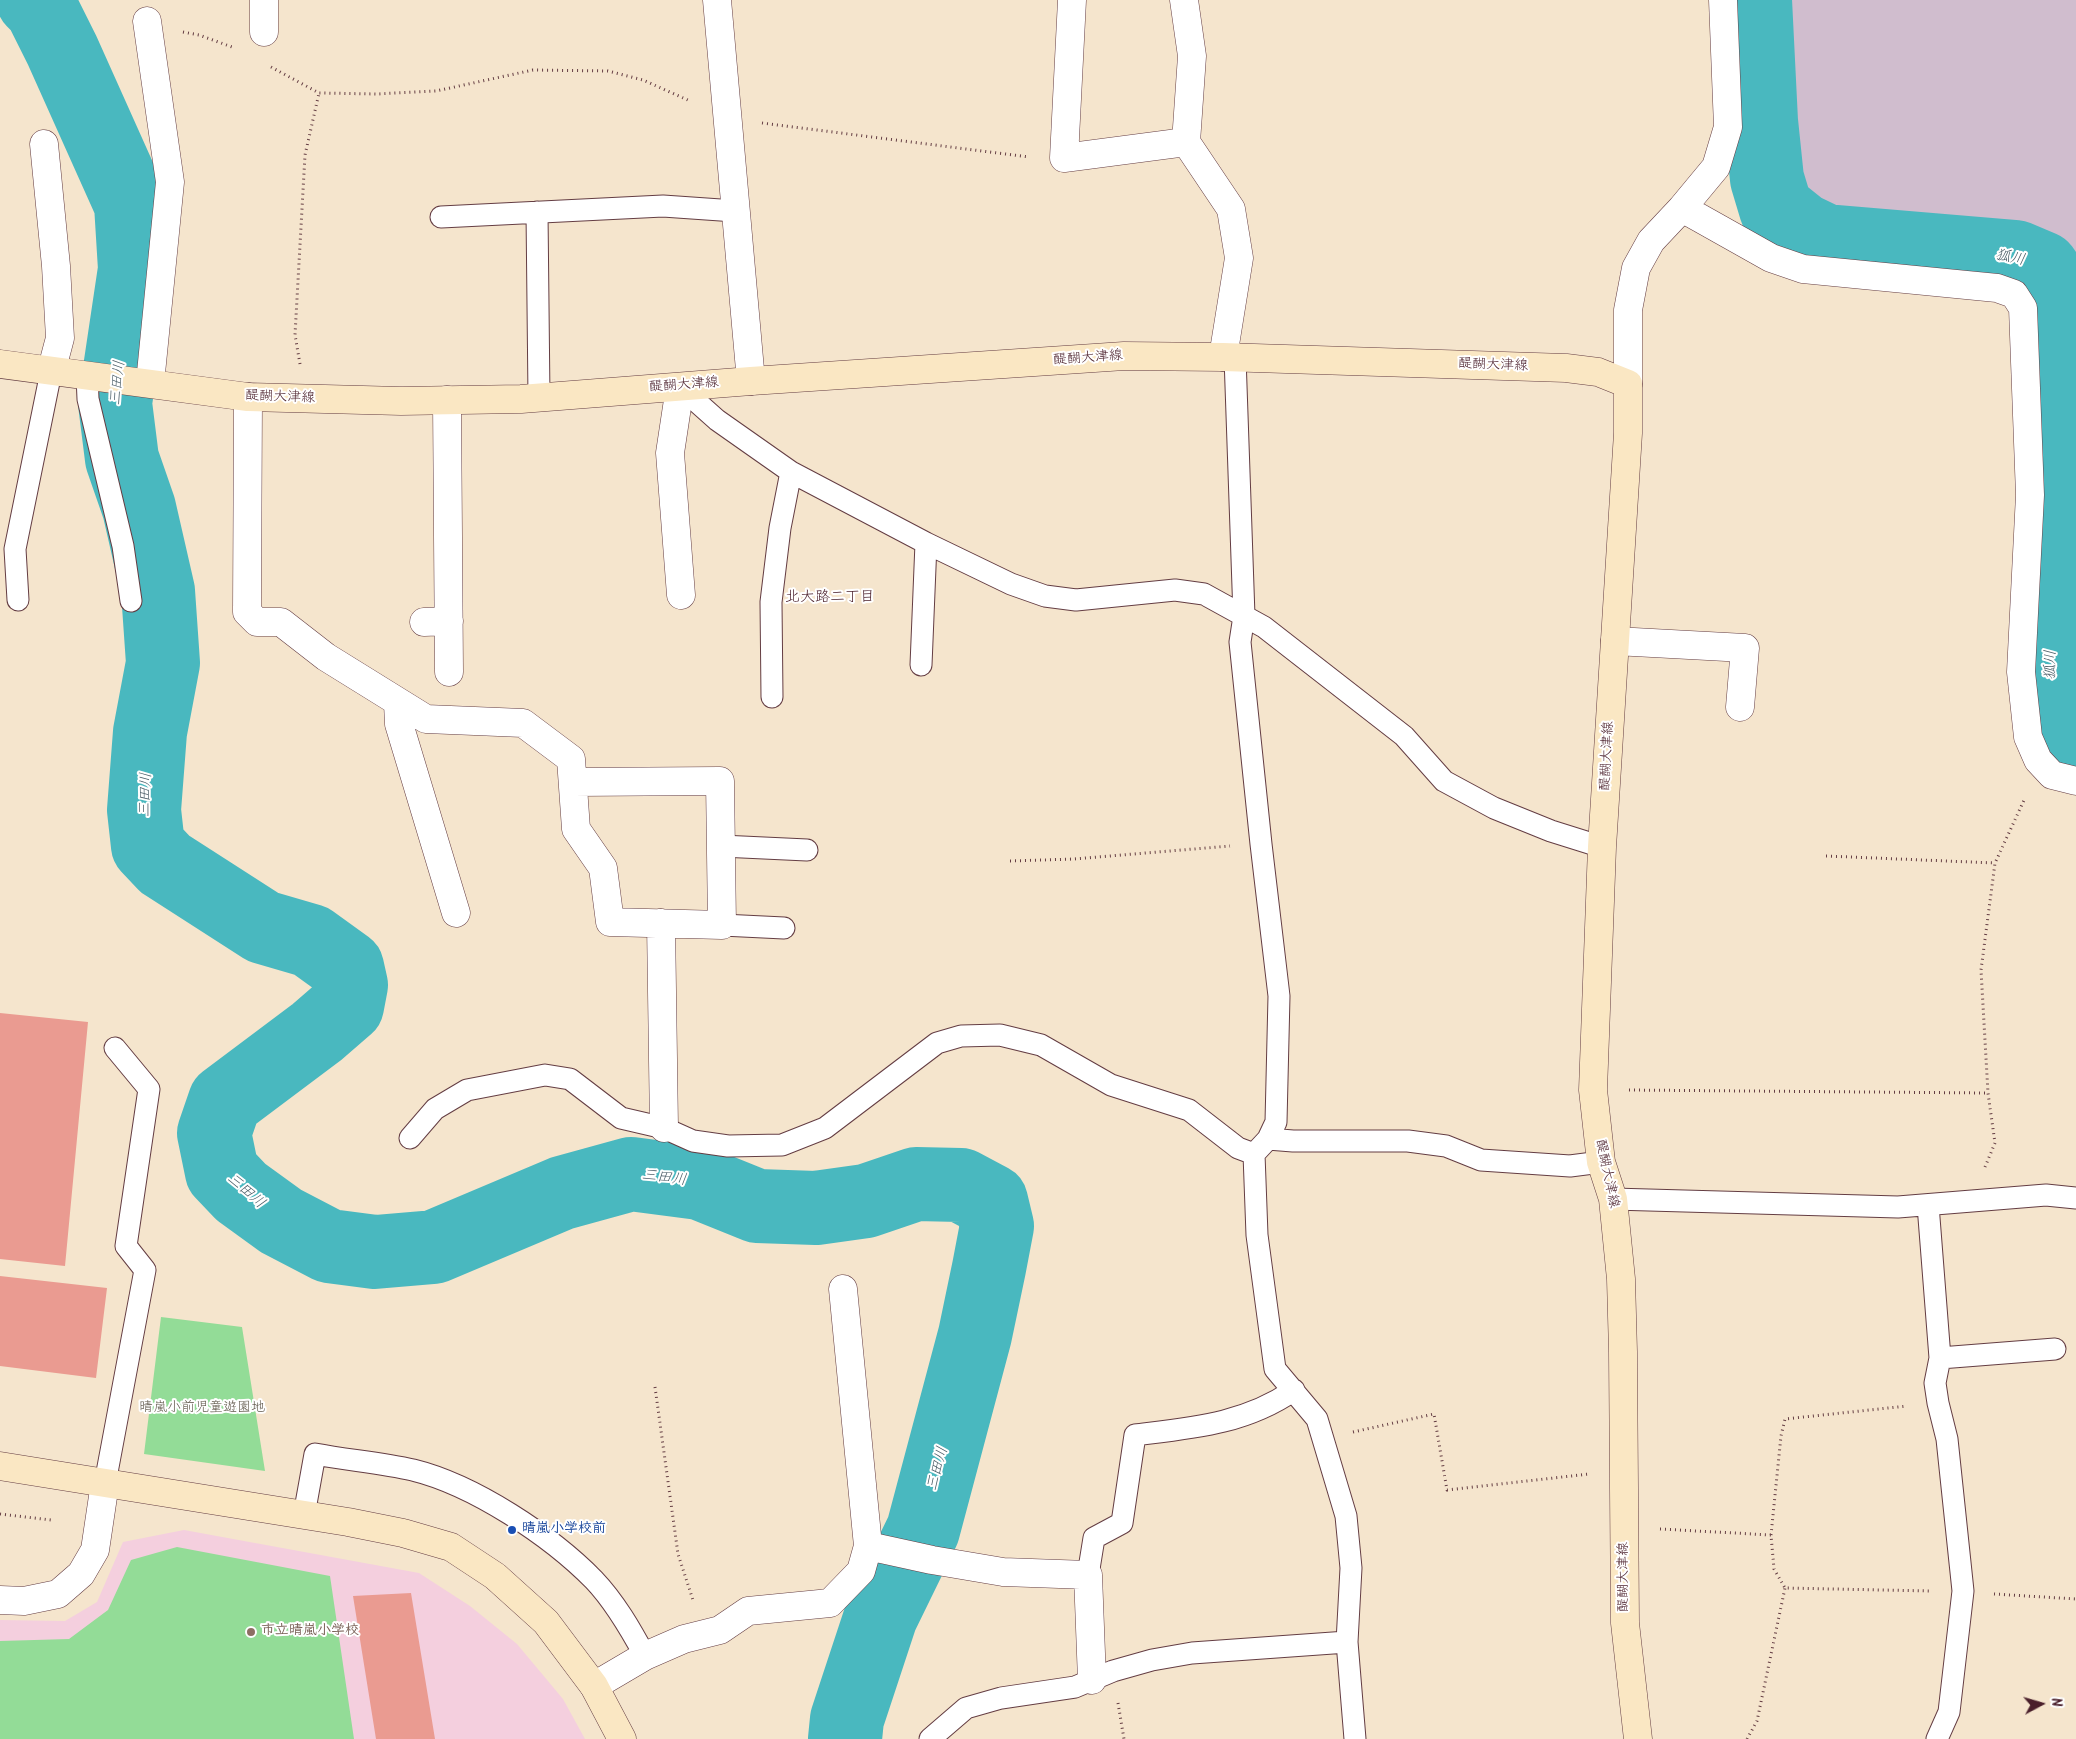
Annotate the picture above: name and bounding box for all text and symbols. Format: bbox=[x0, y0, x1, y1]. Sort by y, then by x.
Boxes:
water label: 狐川 bbox=[1994, 247, 2026, 271]
street label: 醍醐大津線 bbox=[1052, 348, 1124, 370]
street label: 醍醐大津線 bbox=[1458, 356, 1528, 376]
water label: 三田川 bbox=[108, 360, 130, 406]
street label: 醍醐大津線 bbox=[648, 375, 720, 397]
street label: 醍醐大津線 bbox=[245, 388, 315, 408]
district label: 北大路二丁目 bbox=[785, 589, 875, 607]
water label: 狐川 bbox=[2043, 650, 2061, 680]
street label: 醍醐大津線 bbox=[1598, 721, 1618, 791]
water label: 三田川 bbox=[137, 772, 157, 818]
street label: 醍醐大津線 bbox=[1591, 1138, 1621, 1210]
water label: 三田川 bbox=[641, 1167, 687, 1191]
water label: 三田川 bbox=[222, 1170, 268, 1214]
park label: 晴嵐小前児童遊園地 bbox=[139, 1401, 265, 1417]
water label: 三田川 bbox=[924, 1445, 954, 1493]
place label: 晴嵐小学校前 bbox=[522, 1522, 606, 1538]
marker: 晴嵐小学校前 bbox=[506, 1524, 518, 1536]
street label: 醍醐大津線 bbox=[1617, 1542, 1633, 1612]
place label: 市立晴嵐小学校 bbox=[261, 1624, 359, 1640]
marker: 市立晴嵐小学校 bbox=[245, 1626, 257, 1638]
north arrow bbox=[2016, 1679, 2066, 1729]
text: N bbox=[2045, 1697, 2067, 1708]

